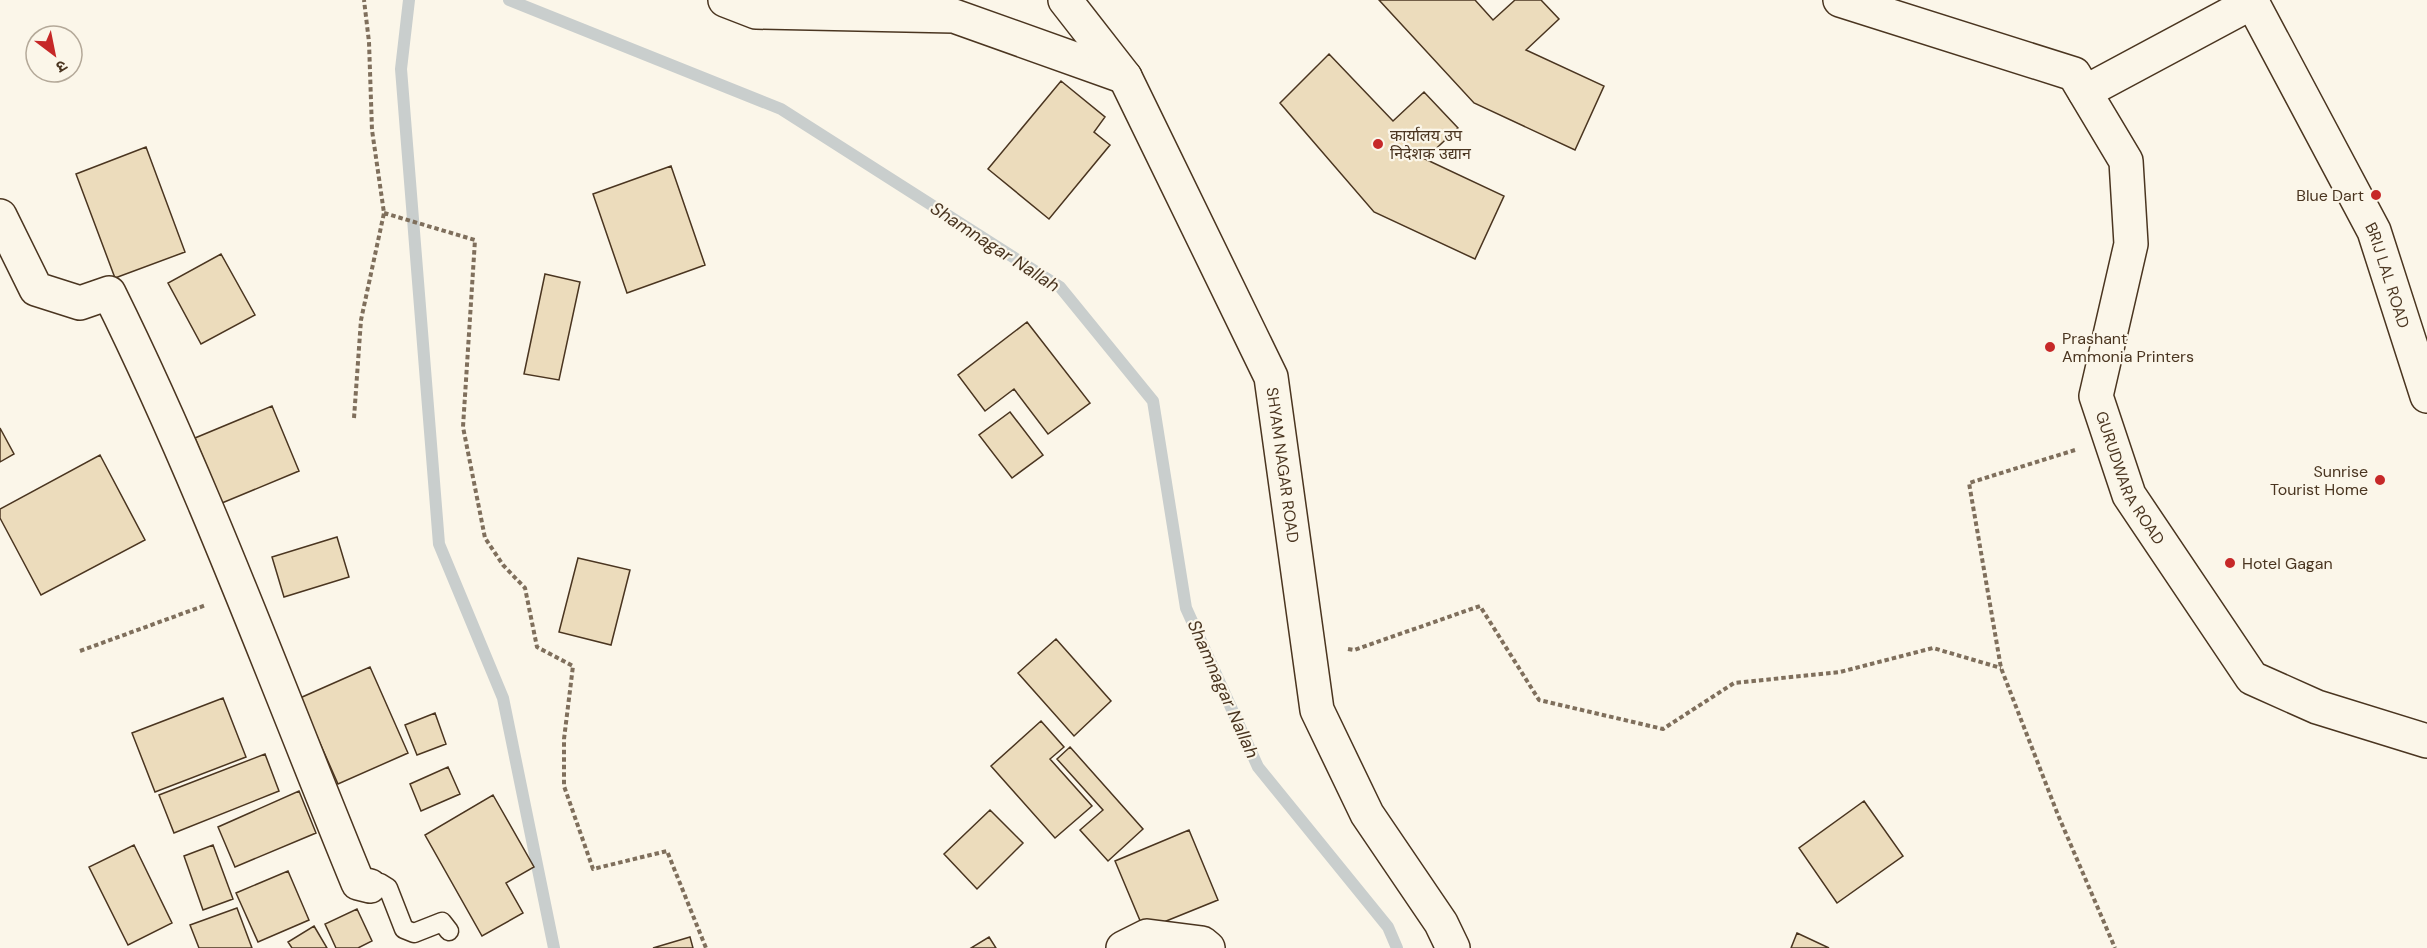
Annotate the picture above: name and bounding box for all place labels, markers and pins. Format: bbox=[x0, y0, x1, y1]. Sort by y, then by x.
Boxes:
place label: कार्यालय उप निदेशक उद्यान bbox=[1390, 125, 1472, 164]
marker: कार्यालय उप निदेशक उद्यान bbox=[1371, 137, 1385, 151]
place label: Blue Dart bbox=[2296, 185, 2364, 206]
marker: Blue Dart bbox=[2369, 188, 2383, 202]
place label: Prashant Ammonia Printers bbox=[2062, 328, 2194, 367]
marker: Prashant Ammonia Printers bbox=[2043, 340, 2057, 354]
place label: Sunrise Tourist Home bbox=[2270, 461, 2368, 500]
marker: Sunrise Tourist Home bbox=[2373, 473, 2387, 487]
place label: Hotel Gagan bbox=[2242, 553, 2333, 574]
marker: Hotel Gagan bbox=[2223, 556, 2237, 570]

